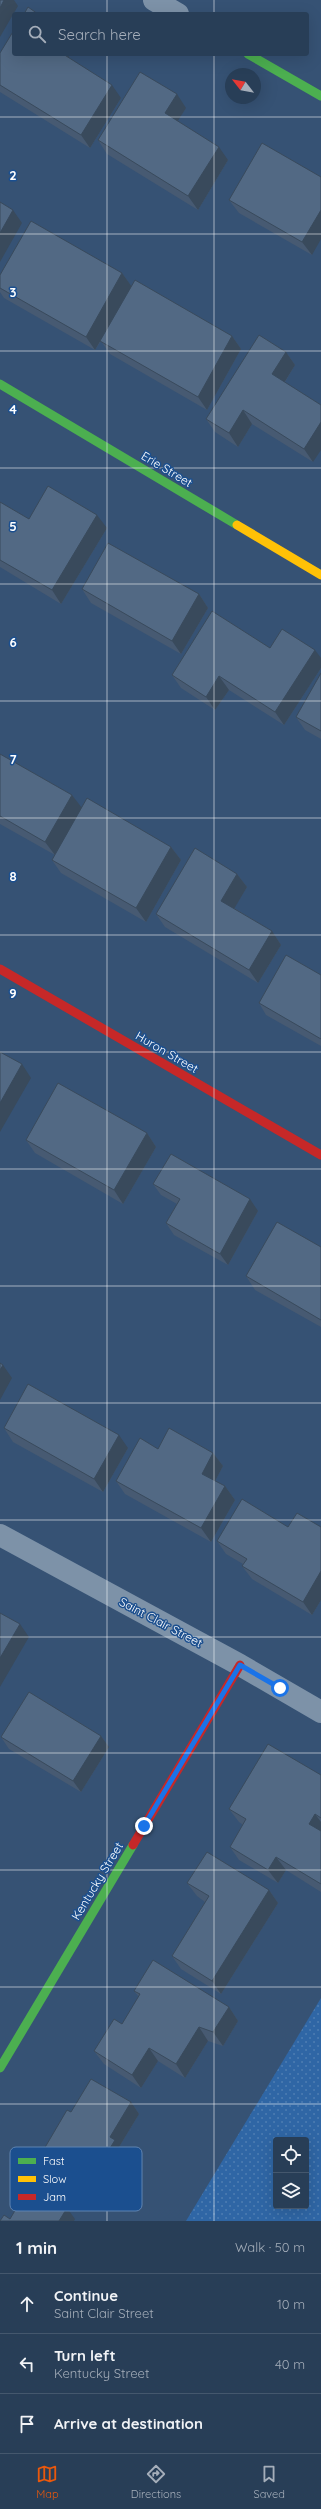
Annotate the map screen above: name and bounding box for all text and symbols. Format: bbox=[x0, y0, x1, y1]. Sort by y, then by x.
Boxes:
search box bbox=[12, 12, 309, 56]
icon: search bbox=[26, 23, 48, 45]
text: Search here bbox=[58, 25, 141, 44]
north arrow bbox=[225, 68, 261, 104]
text: 2 bbox=[9, 167, 17, 183]
text: 3 bbox=[10, 284, 17, 300]
text: 4 bbox=[9, 401, 17, 417]
street label: Erie Street bbox=[139, 448, 195, 490]
text: 5 bbox=[9, 518, 17, 534]
text: 6 bbox=[9, 634, 17, 650]
text: 7 bbox=[9, 751, 17, 767]
text: 8 bbox=[9, 868, 17, 884]
text: 9 bbox=[9, 985, 17, 1001]
street label: Huron Street bbox=[133, 1028, 201, 1076]
street label: Saint Clair Street bbox=[117, 1594, 205, 1650]
route start bbox=[271, 1679, 289, 1697]
route end bbox=[135, 1817, 153, 1835]
street label: Kentucky Street bbox=[68, 1839, 126, 1923]
map controls bbox=[273, 2137, 309, 2209]
button: locate bbox=[273, 2137, 309, 2173]
legend bbox=[10, 2147, 142, 2211]
text: Fast bbox=[43, 2154, 65, 2168]
text: Slow bbox=[43, 2172, 67, 2186]
button: layers bbox=[273, 2173, 309, 2209]
text: Jam bbox=[43, 2190, 66, 2204]
text: 1 min bbox=[16, 2237, 57, 2258]
text: Walk · 50 m bbox=[235, 2239, 305, 2255]
text: Continue bbox=[54, 2286, 118, 2305]
icon: ahead bbox=[16, 2293, 38, 2315]
text: 10 m bbox=[277, 2296, 305, 2312]
text: Saint Clair Street bbox=[54, 2305, 154, 2321]
text: Turn left bbox=[54, 2346, 116, 2365]
icon: left bbox=[16, 2353, 38, 2375]
text: 40 m bbox=[275, 2356, 305, 2372]
text: Kentucky Street bbox=[54, 2365, 149, 2381]
icon: arrive bbox=[16, 2413, 38, 2435]
text: Arrive at destination bbox=[54, 2414, 203, 2433]
tab: Map bbox=[36, 2463, 59, 2501]
tab: Directions bbox=[131, 2463, 181, 2501]
tab: Saved bbox=[253, 2463, 285, 2501]

